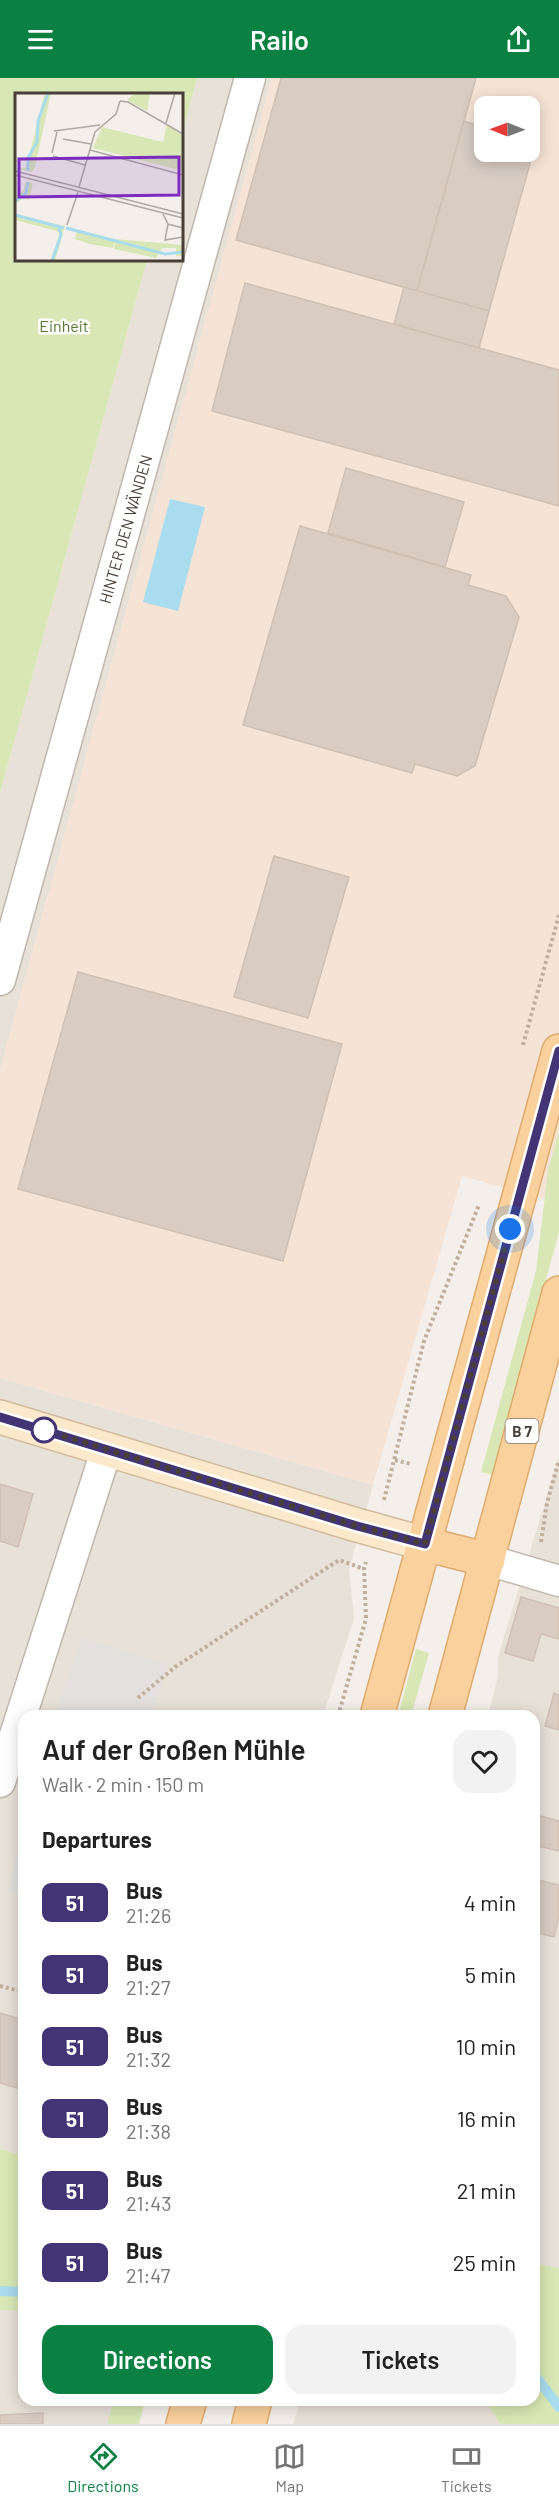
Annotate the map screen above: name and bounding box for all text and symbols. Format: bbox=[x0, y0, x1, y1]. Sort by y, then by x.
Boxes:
icon: menu bbox=[24, 23, 57, 56]
text: Railo bbox=[250, 23, 309, 55]
icon: share bbox=[502, 23, 535, 56]
inset map bbox=[15, 93, 183, 261]
north arrow bbox=[474, 96, 540, 162]
map controls bbox=[474, 96, 540, 162]
park label: Einheit bbox=[39, 316, 89, 335]
street label: HINTER DEN WÄNDEN bbox=[95, 452, 155, 606]
your location bbox=[495, 1214, 525, 1244]
unlabelled marker bbox=[31, 1417, 57, 1443]
road number: B 7 bbox=[506, 1419, 538, 1443]
button: heart bbox=[453, 1730, 516, 1793]
text: Auf der Großen Mühle bbox=[42, 1732, 306, 1766]
text: Walk · 2 min · 150 m bbox=[42, 1772, 204, 1796]
text: Departures bbox=[42, 1826, 152, 1852]
text: Bus bbox=[126, 1877, 163, 1903]
text: 4 min bbox=[464, 1889, 516, 1915]
text: 51 bbox=[66, 1890, 84, 1915]
text: 21:26 bbox=[126, 1903, 171, 1927]
text: Bus bbox=[126, 1949, 163, 1975]
text: 5 min bbox=[465, 1961, 516, 1987]
text: 51 bbox=[66, 1962, 84, 1987]
text: 21:27 bbox=[126, 1975, 170, 1999]
text: Bus bbox=[126, 2021, 163, 2047]
text: 10 min bbox=[456, 2033, 516, 2059]
text: 51 bbox=[66, 2034, 84, 2059]
text: 21:32 bbox=[126, 2047, 171, 2071]
text: Bus bbox=[126, 2093, 163, 2119]
text: 16 min bbox=[457, 2105, 516, 2131]
text: 51 bbox=[66, 2106, 84, 2131]
text: 21:38 bbox=[126, 2119, 171, 2143]
text: Bus bbox=[126, 2165, 163, 2191]
text: 21 min bbox=[457, 2177, 516, 2203]
text: 51 bbox=[66, 2178, 84, 2203]
text: 21:43 bbox=[126, 2191, 172, 2215]
text: Bus bbox=[126, 2237, 163, 2263]
text: 25 min bbox=[453, 2249, 516, 2275]
text: 51 bbox=[66, 2250, 84, 2275]
text: 21:47 bbox=[126, 2263, 170, 2287]
button: Directions bbox=[42, 2325, 273, 2394]
button: Tickets bbox=[285, 2325, 516, 2394]
tab: Directions bbox=[67, 2440, 139, 2495]
tab: Map bbox=[273, 2440, 306, 2495]
tab: Tickets bbox=[441, 2440, 492, 2495]

